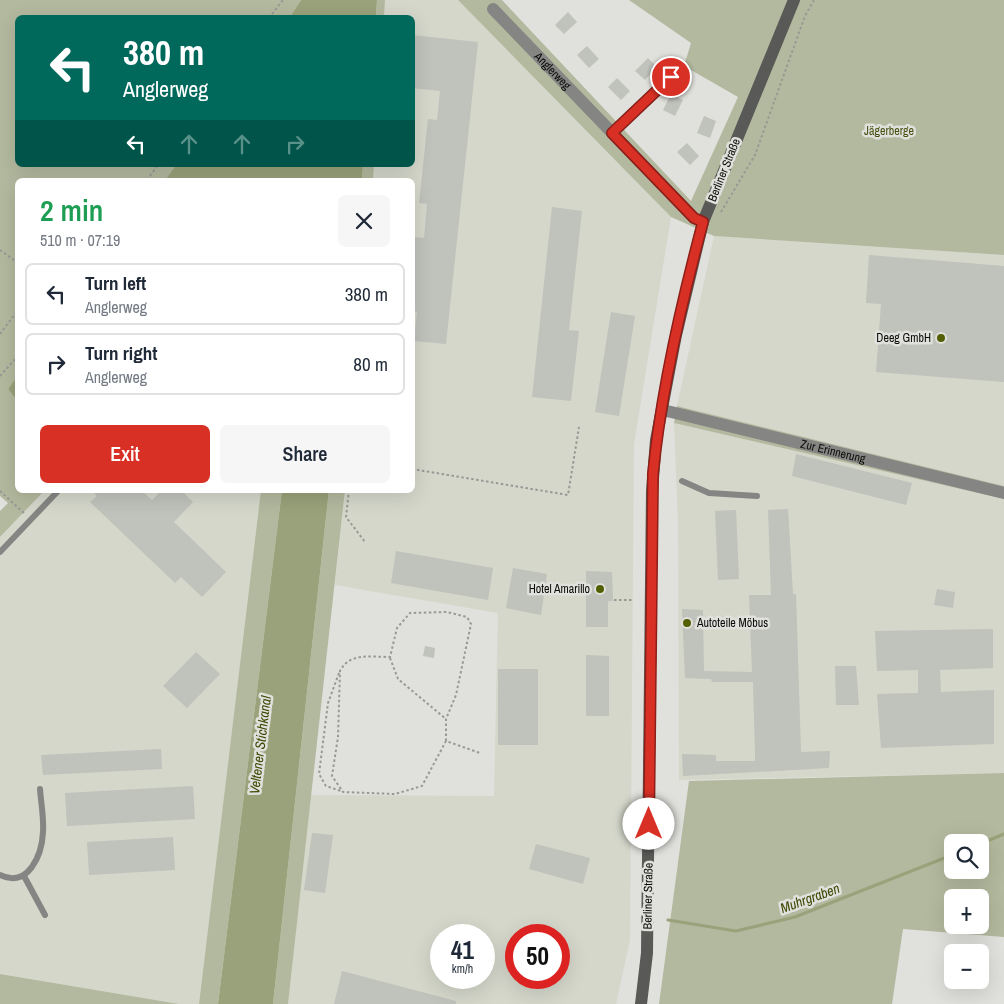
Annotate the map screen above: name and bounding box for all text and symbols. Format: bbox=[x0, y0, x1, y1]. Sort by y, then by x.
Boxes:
text: 380 m bbox=[123, 29, 204, 76]
icon: left bbox=[40, 35, 105, 100]
street label: Anglerweg bbox=[530, 48, 575, 94]
pin bbox=[650, 56, 692, 98]
icon: arrive bbox=[657, 63, 685, 91]
text: Anglerweg bbox=[123, 74, 208, 104]
park label: Jägerberge bbox=[864, 123, 914, 139]
icon: left bbox=[122, 130, 150, 158]
icon: ahead bbox=[175, 130, 203, 158]
icon: ahead bbox=[228, 130, 256, 158]
icon: right bbox=[281, 130, 309, 158]
street label: Berliner Straße bbox=[704, 136, 744, 204]
text: 2 min bbox=[40, 190, 103, 230]
button: close bbox=[338, 195, 390, 247]
text: 510 m · 07:19 bbox=[40, 229, 120, 251]
text: Turn left bbox=[85, 270, 146, 296]
icon: left bbox=[42, 280, 70, 308]
text: 380 m bbox=[345, 281, 388, 307]
text: Anglerweg bbox=[85, 296, 147, 318]
place label: Deeg GmbH bbox=[876, 330, 931, 346]
marker: Deeg GmbH bbox=[935, 332, 947, 344]
text: Turn right bbox=[85, 340, 157, 366]
icon: right bbox=[42, 350, 70, 378]
text: 80 m bbox=[353, 351, 388, 377]
text: Anglerweg bbox=[85, 366, 147, 388]
button: Exit bbox=[40, 425, 210, 483]
button: Share bbox=[220, 425, 390, 483]
street label: Zur Erinnerung bbox=[799, 436, 868, 467]
place label: Hotel Amarillo bbox=[529, 581, 590, 597]
marker: Hotel Amarillo bbox=[594, 583, 606, 595]
place label: Autoteile Möbus bbox=[696, 615, 768, 631]
marker: Autoteile Möbus bbox=[681, 617, 693, 629]
water label: Veltener Stichkanal bbox=[245, 694, 275, 795]
position arrow bbox=[622, 797, 674, 849]
map controls bbox=[944, 834, 989, 989]
button: search bbox=[944, 834, 989, 879]
street label: Berliner Straße bbox=[639, 862, 657, 930]
water label: Muhrgraben bbox=[778, 879, 842, 917]
button: + bbox=[944, 889, 989, 934]
speed limit sign: 50 bbox=[505, 924, 570, 989]
text: 41 bbox=[451, 933, 474, 967]
button: − bbox=[944, 944, 989, 989]
text: km/h bbox=[452, 961, 473, 977]

